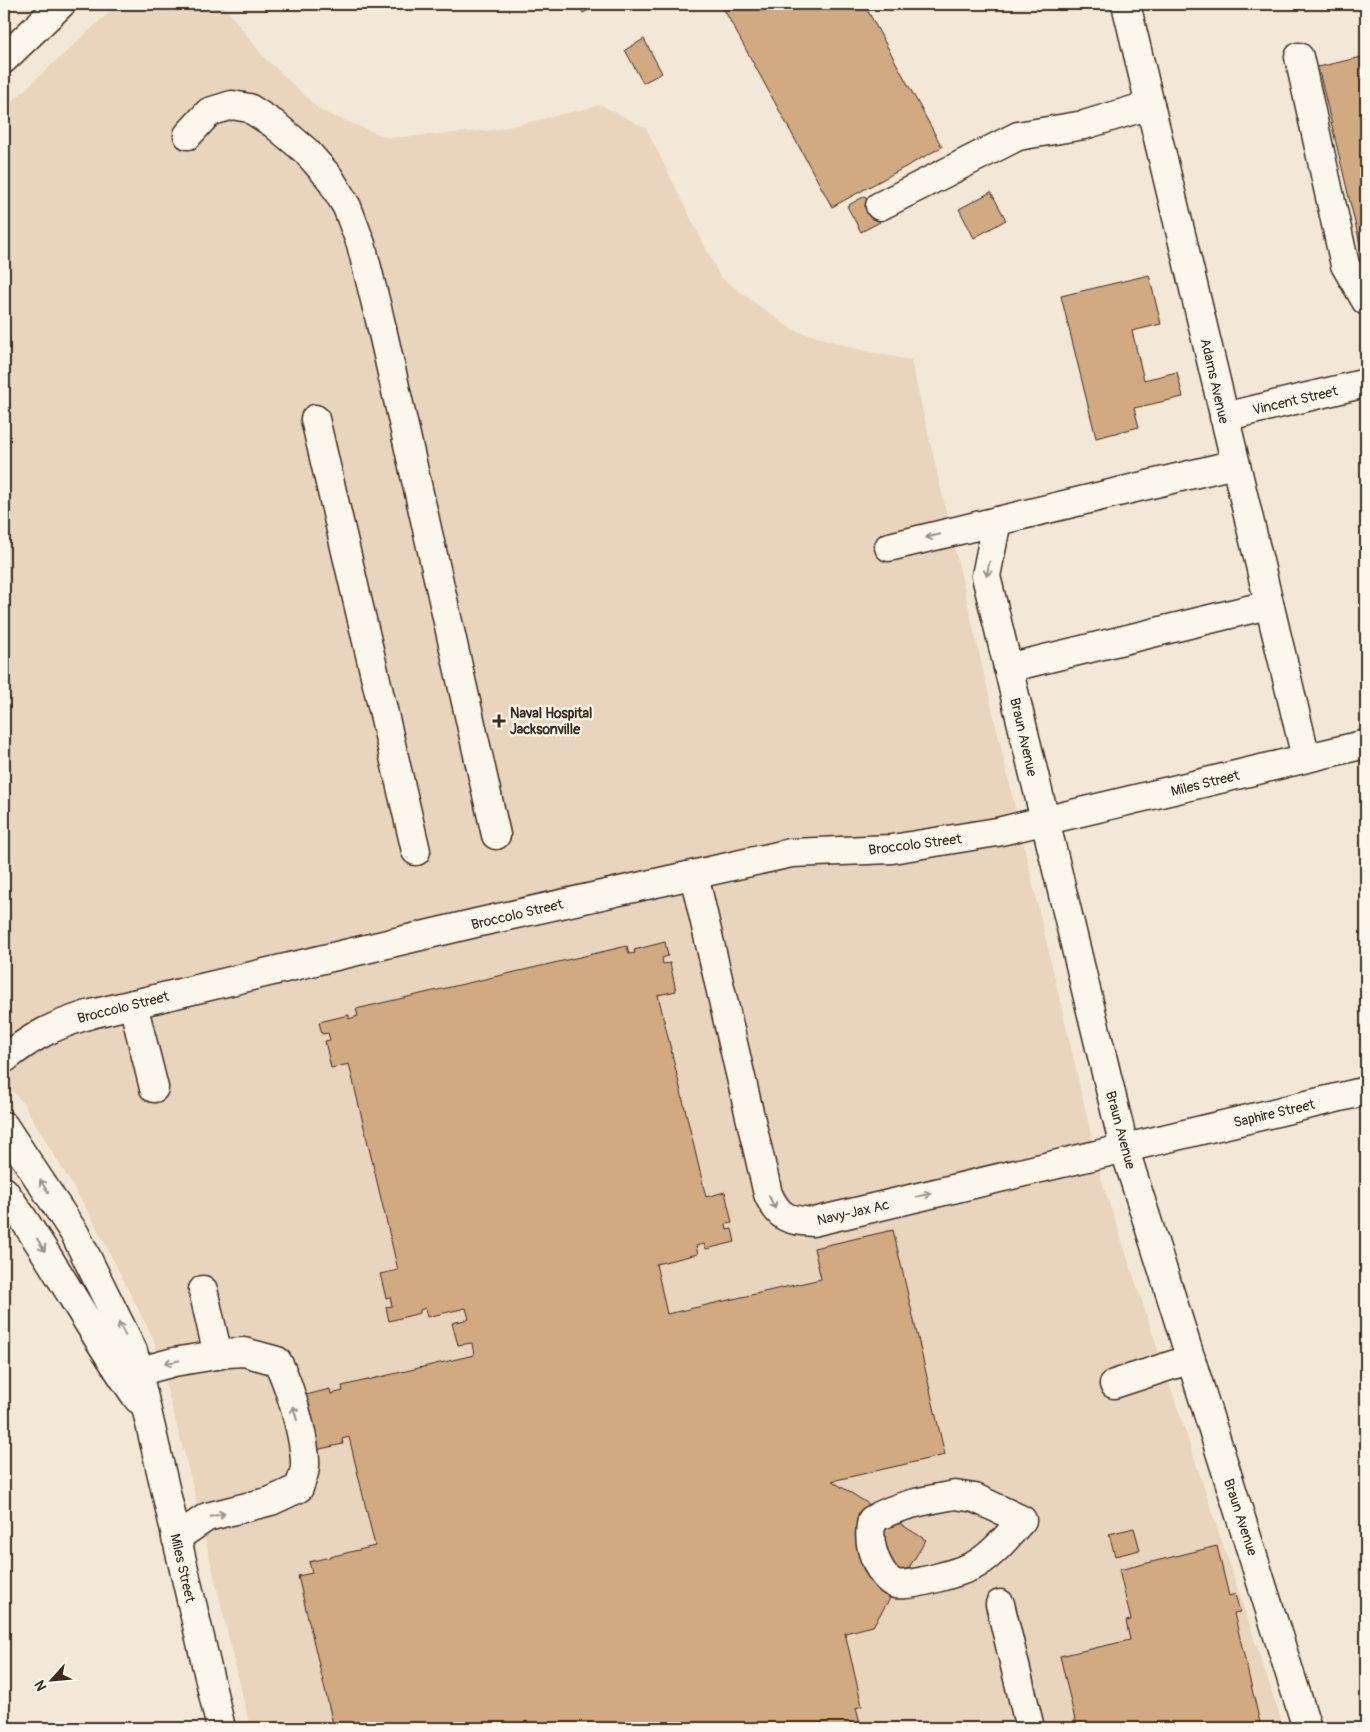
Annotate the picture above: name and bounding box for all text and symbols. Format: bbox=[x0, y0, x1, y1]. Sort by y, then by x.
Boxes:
street label: Adams Avenue bbox=[1196, 337, 1233, 426]
street label: Vincent Street bbox=[1251, 382, 1340, 419]
one-way arrow bbox=[925, 532, 941, 541]
one-way arrow bbox=[982, 561, 992, 577]
street label: Braun Avenue bbox=[1006, 696, 1041, 778]
place label: Naval Hospital Jacksonville bbox=[510, 705, 592, 738]
marker: Naval Hospital Jacksonville bbox=[492, 714, 506, 728]
street label: Miles Street bbox=[1169, 767, 1242, 800]
street label: Broccolo Street bbox=[867, 830, 963, 859]
street label: Broccolo Street bbox=[470, 896, 565, 933]
street label: Broccolo Street bbox=[76, 988, 171, 1027]
street label: Braun Avenue bbox=[1102, 1089, 1139, 1171]
street label: Saphire Street bbox=[1232, 1096, 1317, 1131]
one-way arrow bbox=[38, 1180, 48, 1194]
one-way arrow bbox=[915, 1190, 931, 1199]
one-way arrow bbox=[768, 1195, 778, 1210]
street label: Navy-Jax Ac bbox=[815, 1196, 891, 1229]
one-way arrow bbox=[36, 1238, 46, 1252]
one-way arrow bbox=[117, 1322, 126, 1337]
one-way arrow bbox=[164, 1358, 180, 1368]
one-way arrow bbox=[290, 1406, 299, 1422]
street label: Braun Avenue bbox=[1220, 1476, 1261, 1558]
one-way arrow bbox=[210, 1510, 226, 1519]
street label: Miles Street bbox=[166, 1532, 199, 1605]
north arrow bbox=[28, 1654, 78, 1704]
text: N bbox=[31, 1678, 51, 1694]

